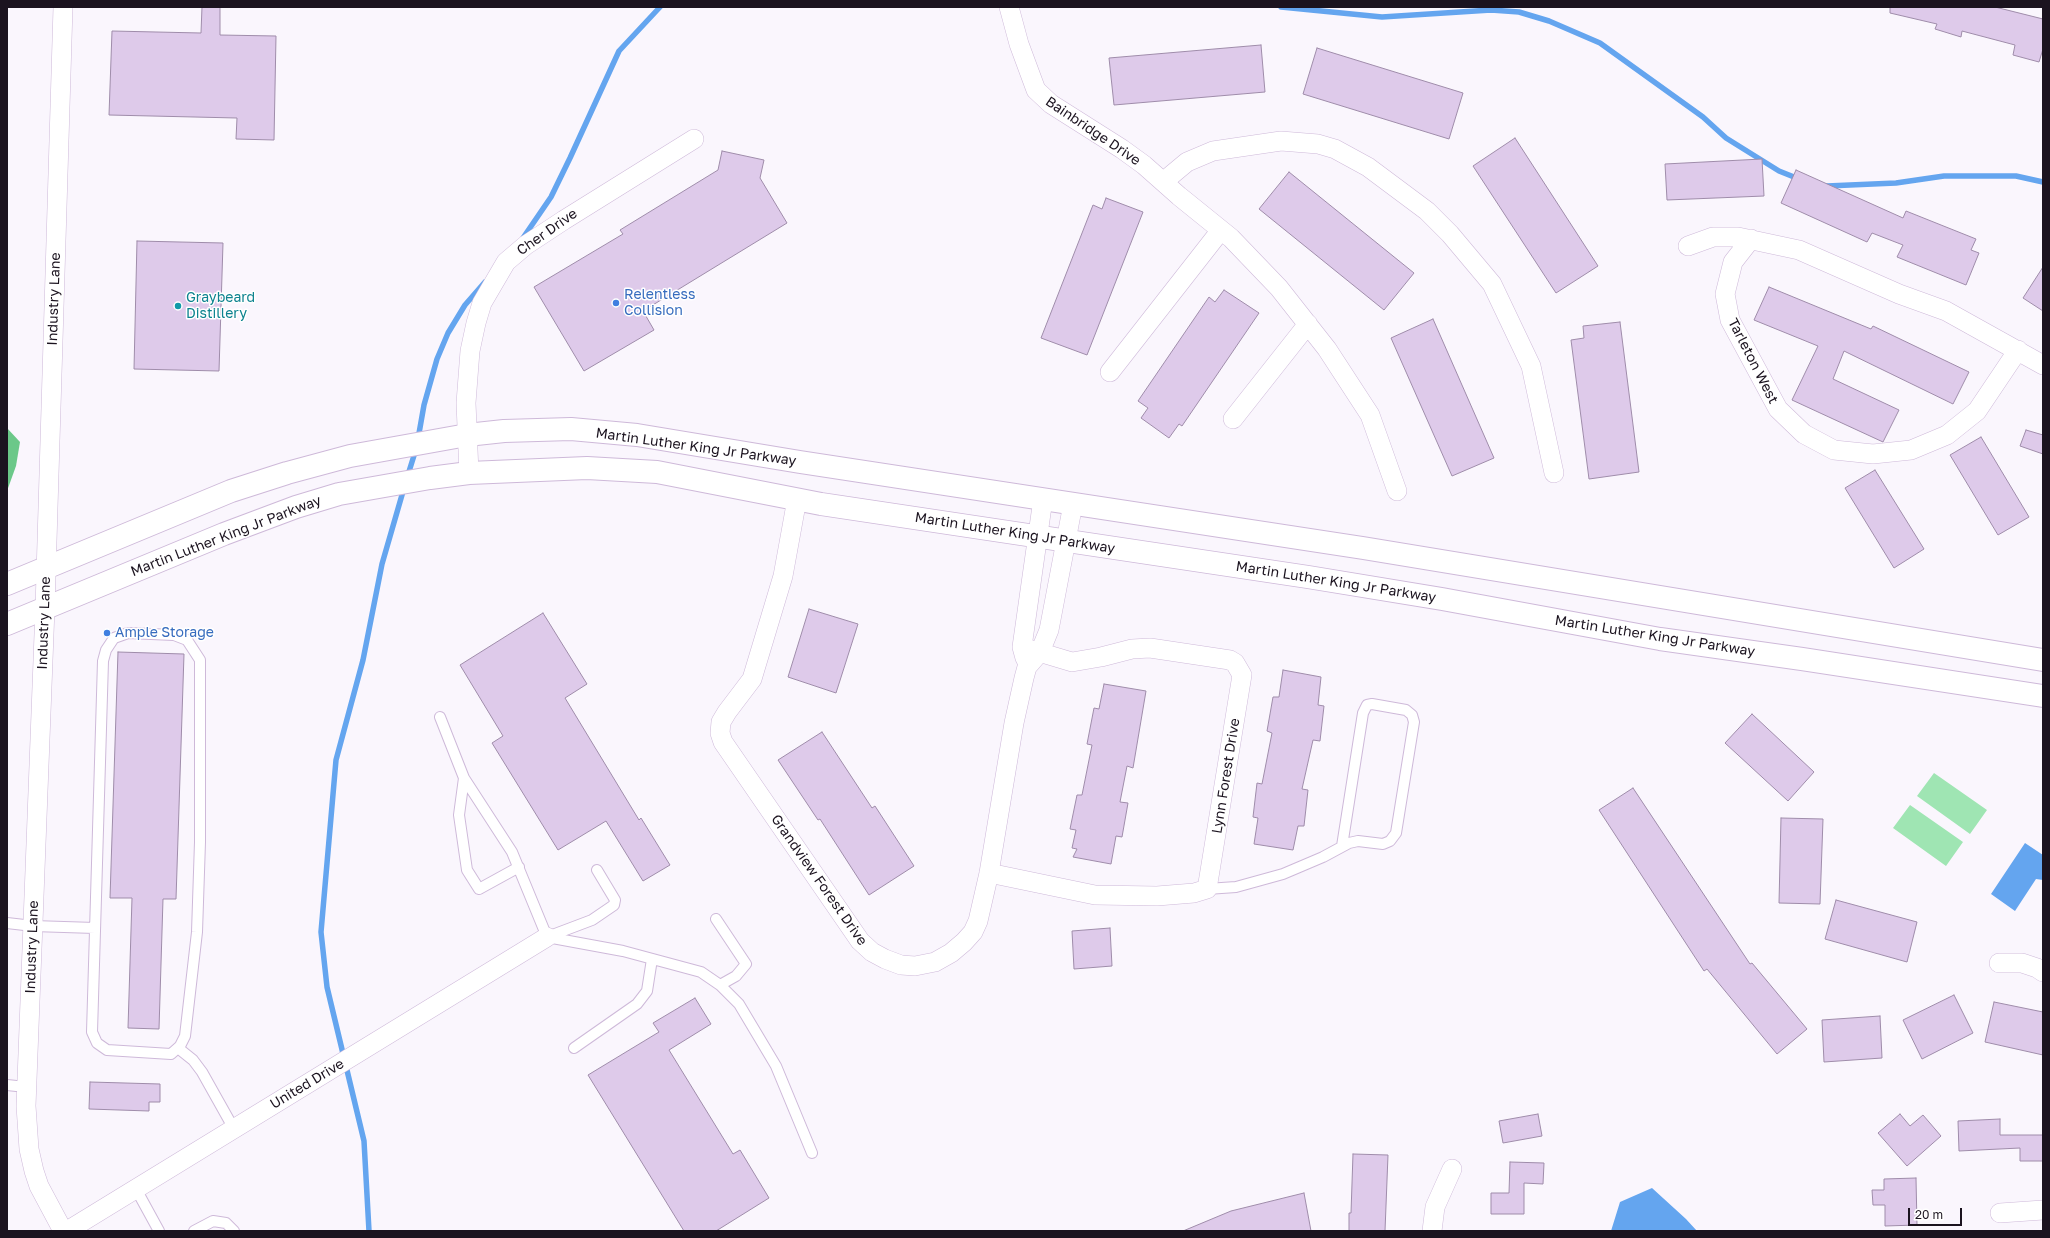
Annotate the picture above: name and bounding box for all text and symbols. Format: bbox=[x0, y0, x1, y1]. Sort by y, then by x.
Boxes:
street label: Bainbridge Drive bbox=[1042, 93, 1144, 169]
street label: Cher Drive bbox=[514, 205, 580, 259]
street label: Industry Lane bbox=[44, 252, 64, 346]
place label: Relentless Collision bbox=[624, 287, 695, 320]
place label: Graybeard Distillery bbox=[186, 290, 255, 322]
marker: Relentless Collision bbox=[611, 298, 621, 308]
marker: Graybeard Distillery bbox=[173, 301, 183, 311]
street label: Tarleton West bbox=[1724, 316, 1782, 406]
street label: Martin Luther King Jr Parkway bbox=[595, 425, 797, 469]
street label: Martin Luther King Jr Parkway bbox=[128, 492, 324, 580]
street label: Martin Luther King Jr Parkway bbox=[914, 509, 1116, 557]
street label: Martin Luther King Jr Parkway bbox=[1235, 558, 1437, 606]
street label: Industry Lane bbox=[34, 576, 54, 670]
street label: Martin Luther King Jr Parkway bbox=[1554, 612, 1756, 660]
place label: Ample Storage bbox=[115, 625, 214, 641]
marker: Ample Storage bbox=[102, 628, 112, 638]
street label: Lynn Forest Drive bbox=[1209, 717, 1243, 835]
street label: Grandview Forest Drive bbox=[767, 811, 871, 949]
street label: Industry Lane bbox=[22, 900, 42, 994]
street label: United Drive bbox=[267, 1055, 347, 1113]
scale bar bbox=[1910, 1200, 1964, 1226]
text: 20 m bbox=[1915, 1207, 1943, 1222]

